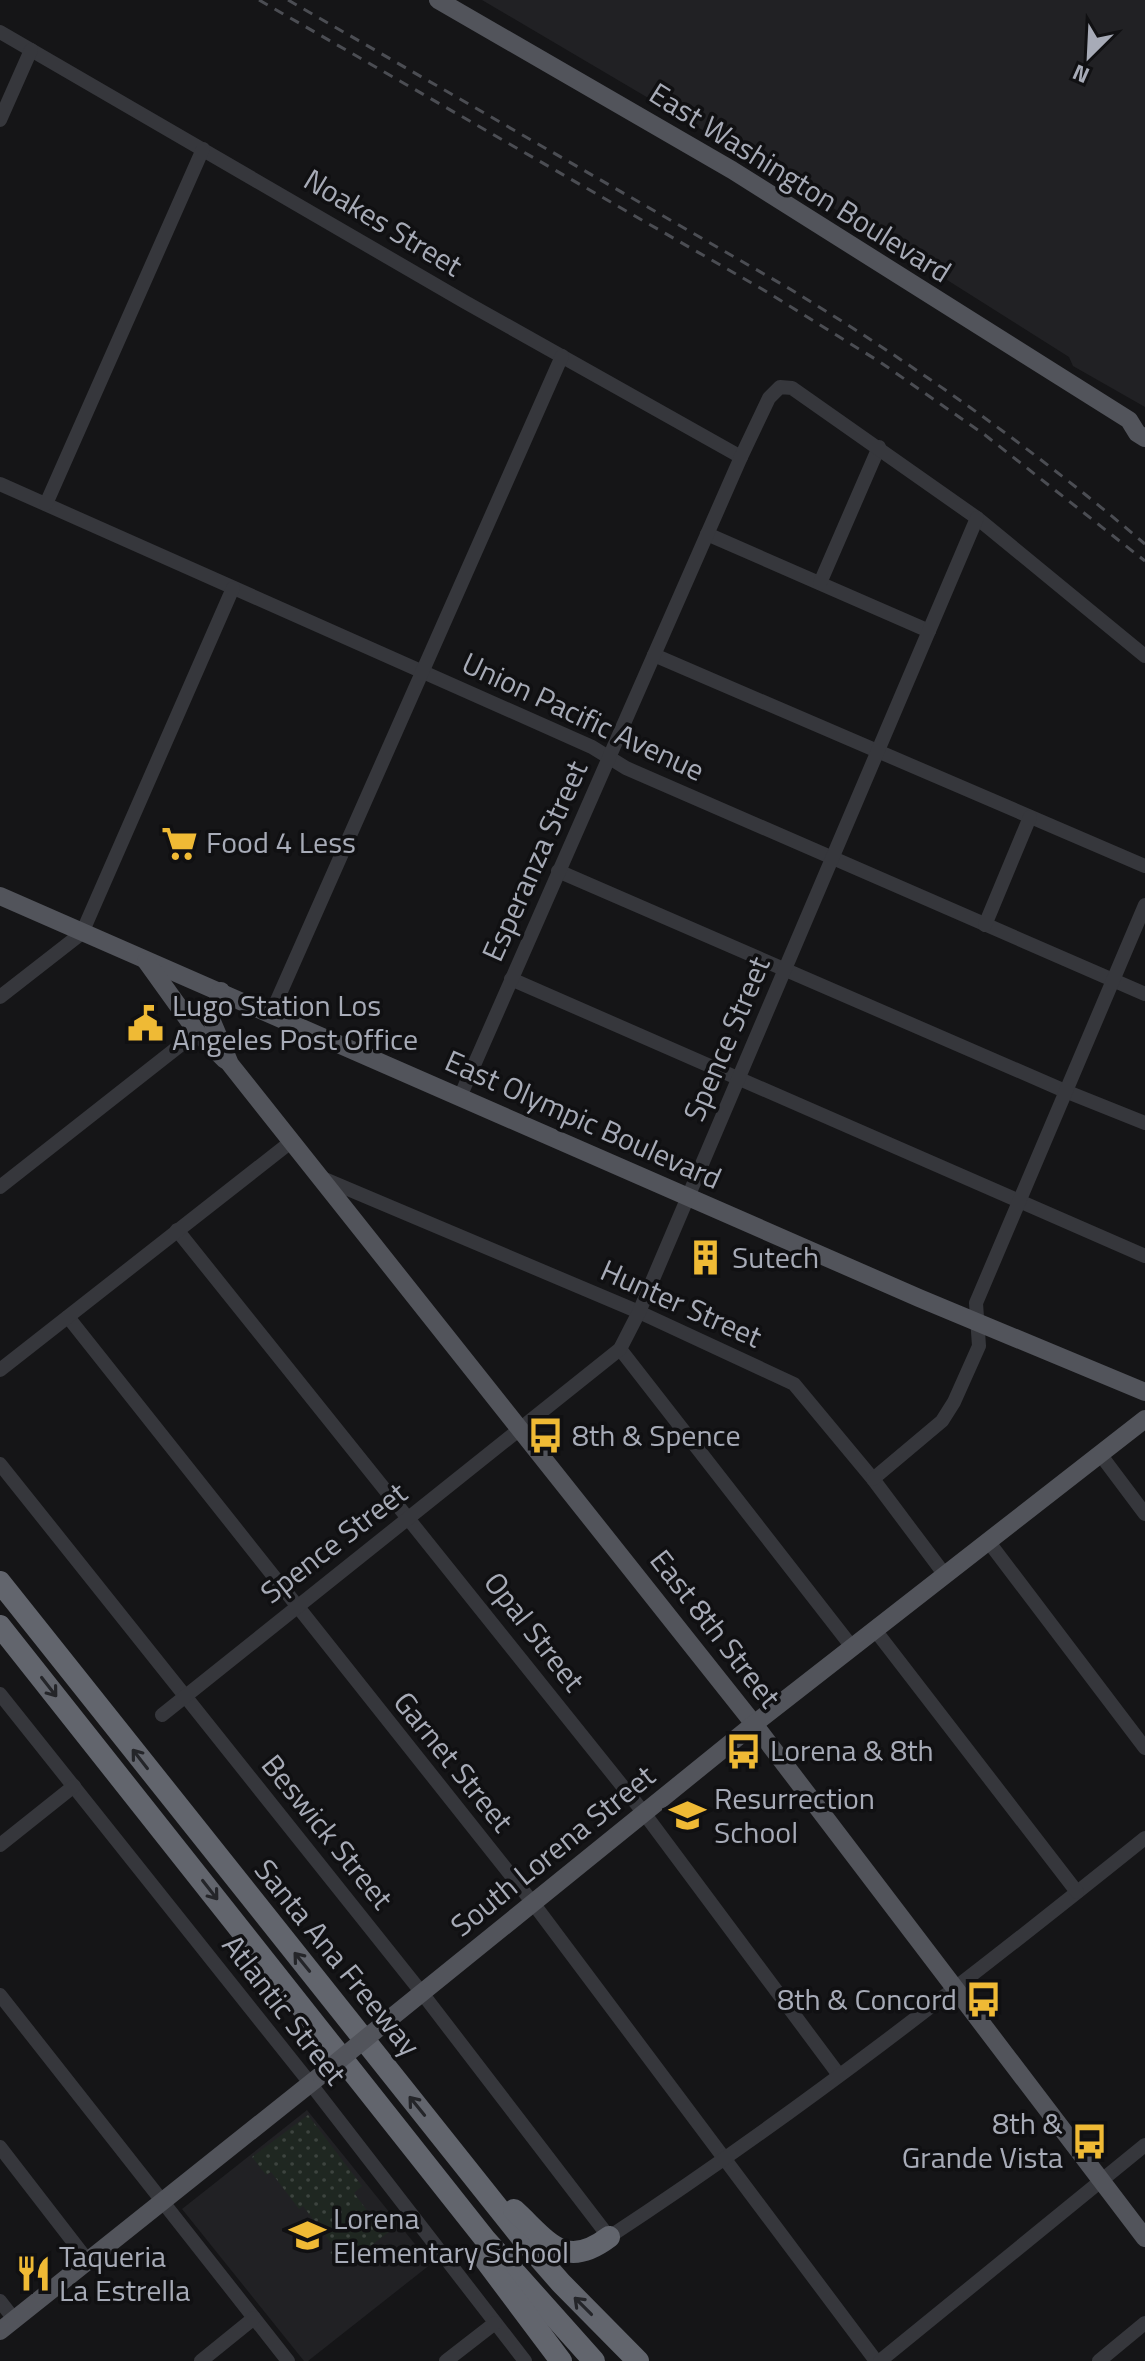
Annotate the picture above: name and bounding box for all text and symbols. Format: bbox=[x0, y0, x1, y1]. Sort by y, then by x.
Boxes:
north arrow bbox=[1049, 16, 1129, 96]
text: N bbox=[1067, 56, 1095, 93]
street label: East Washington Boulevard bbox=[641, 70, 960, 294]
street label: Noakes Street bbox=[295, 157, 472, 288]
street label: Union Pacific Avenue bbox=[455, 640, 712, 792]
street label: Esperanza Street bbox=[469, 752, 599, 968]
place label: Food 4 Less bbox=[206, 819, 356, 865]
supermarket icon: Food 4 Less bbox=[161, 824, 199, 862]
street label: Spence Street bbox=[671, 949, 782, 1128]
place label: Lugo Station Los Angeles Post Office bbox=[172, 982, 418, 1062]
public building icon: Lugo Station Los Angeles Post Office bbox=[127, 1004, 165, 1042]
street label: East Olympic Boulevard bbox=[438, 1037, 729, 1201]
place label: Sutech bbox=[732, 1234, 819, 1280]
building icon: Sutech bbox=[687, 1239, 725, 1277]
street label: Hunter Street bbox=[593, 1247, 770, 1359]
place label: 8th & Spence bbox=[572, 1412, 741, 1458]
bus stop icon: 8th & Spence bbox=[527, 1417, 565, 1455]
street label: Spence Street bbox=[250, 1470, 417, 1614]
street label: East 8th Street bbox=[639, 1539, 793, 1718]
street label: Opal Street bbox=[473, 1561, 597, 1702]
one-way arrow bbox=[40, 1676, 57, 1697]
street label: Garnet Street bbox=[383, 1681, 525, 1842]
place label: Lorena & 8th bbox=[770, 1727, 934, 1773]
bus stop icon: Lorena & 8th bbox=[725, 1732, 763, 1770]
street label: Beswick Street bbox=[251, 1744, 405, 1919]
one-way arrow bbox=[131, 1749, 149, 1770]
street label: South Lorena Street bbox=[440, 1753, 665, 1947]
place label: Resurrection School bbox=[714, 1775, 875, 1855]
school or university icon: Resurrection School bbox=[669, 1797, 707, 1835]
street label: Santa Ana Freeway bbox=[244, 1849, 432, 2066]
one-way arrow bbox=[202, 1879, 219, 1900]
street label: Atlantic Street bbox=[211, 1924, 359, 2095]
one-way arrow bbox=[293, 1952, 311, 1973]
place label: 8th & Concord bbox=[777, 1976, 957, 2022]
bus stop icon: 8th & Concord bbox=[964, 1981, 1002, 2019]
one-way arrow bbox=[408, 2096, 425, 2117]
place label: 8th & Grande Vista bbox=[902, 2100, 1063, 2180]
bus stop icon: 8th & Grande Vista bbox=[1070, 2122, 1108, 2160]
place label: Lorena Elementary School bbox=[333, 2195, 569, 2275]
school or university icon: Lorena Elementary School bbox=[288, 2217, 326, 2255]
place label: Taqueria La Estrella bbox=[59, 2233, 190, 2313]
restaurant icon: Taqueria La Estrella bbox=[14, 2255, 52, 2293]
one-way arrow bbox=[574, 2297, 593, 2316]

